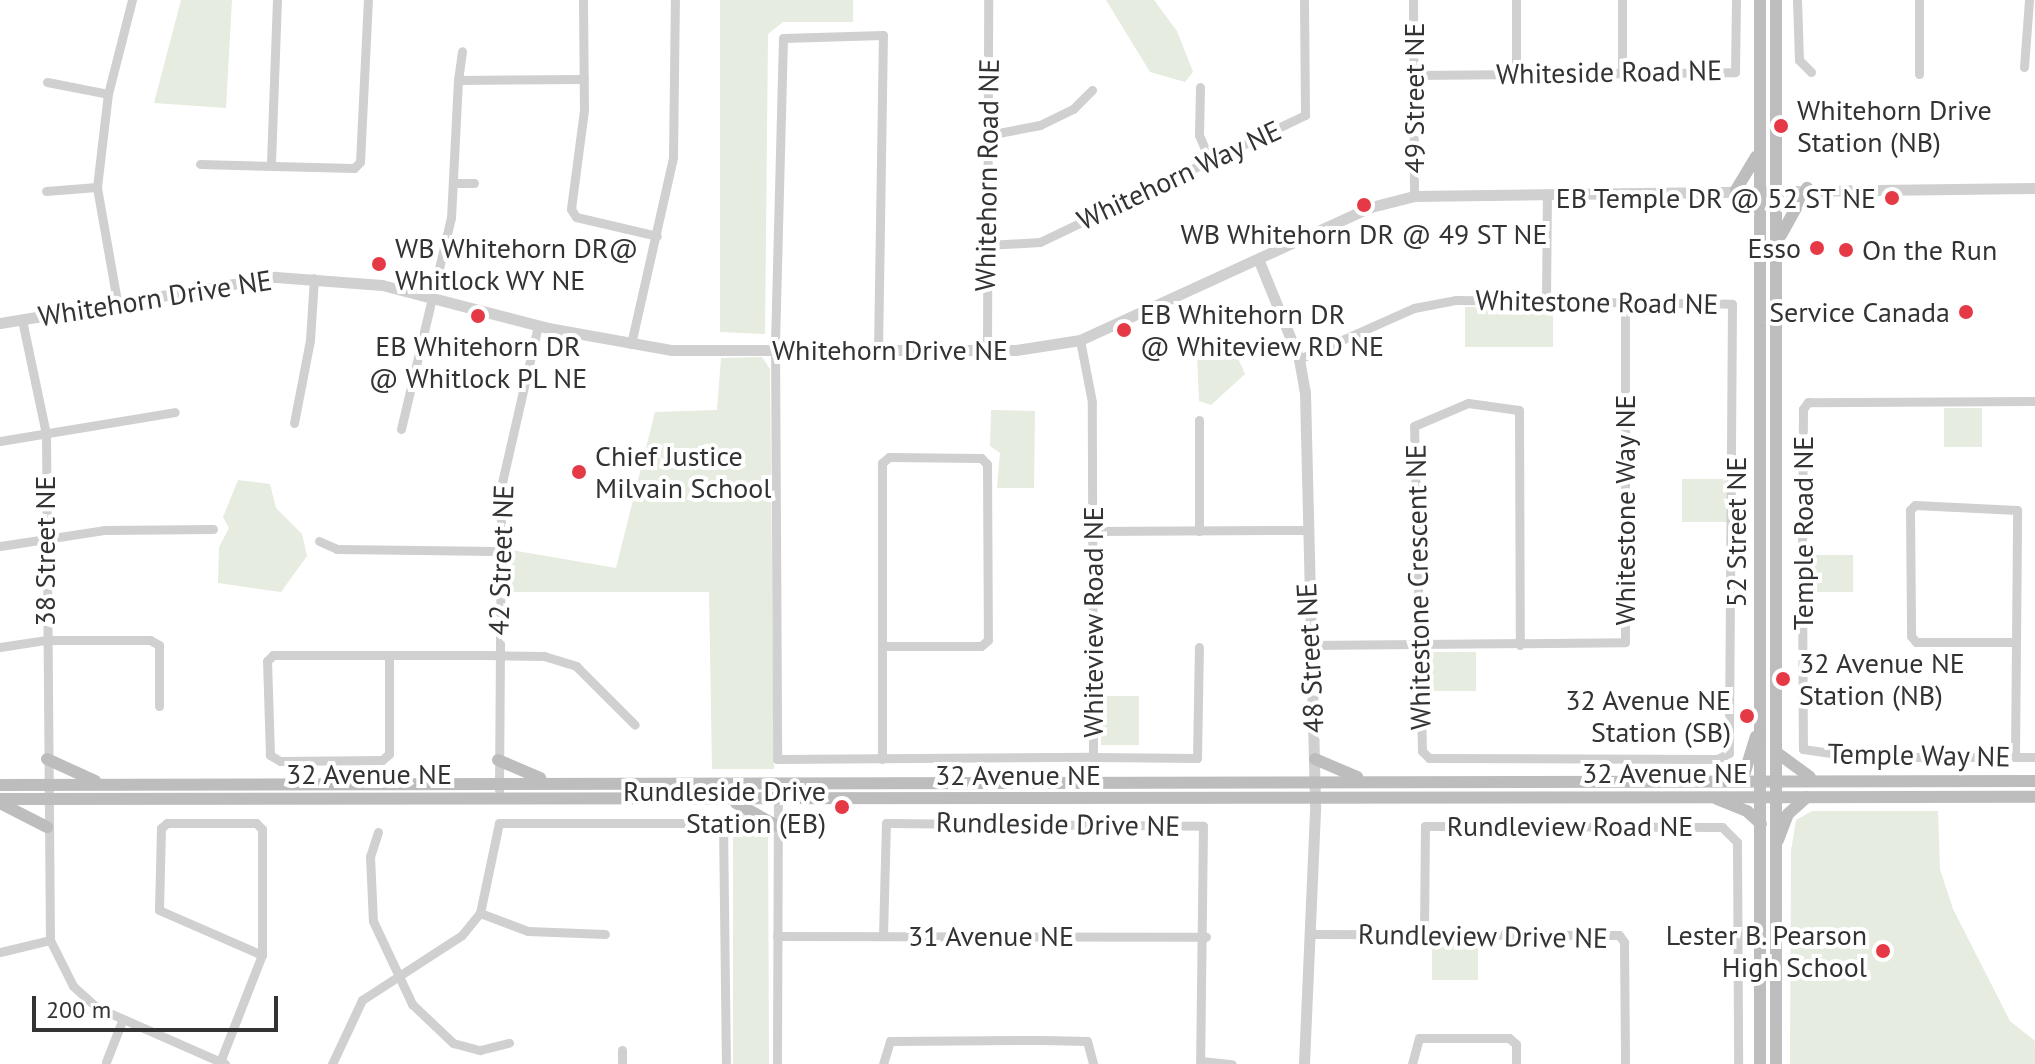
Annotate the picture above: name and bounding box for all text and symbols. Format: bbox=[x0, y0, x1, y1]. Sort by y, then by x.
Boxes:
street label: 49 Street NE bbox=[1397, 23, 1431, 173]
street label: Whiteside Road NE bbox=[1496, 53, 1722, 91]
street label: Whitehorn Road NE bbox=[968, 58, 1006, 292]
place label: Whitehorn Drive Station (NB) bbox=[1797, 93, 1992, 159]
street label: Whitehorn Way NE bbox=[1071, 113, 1287, 237]
marker: Whitehorn Drive Station (NB) bbox=[1772, 117, 1790, 135]
place label: EB Temple DR @ 52 ST NE bbox=[1554, 181, 1876, 215]
marker: EB Temple DR @ 52 ST NE bbox=[1883, 189, 1901, 207]
marker: WB Whitehorn DR @ 49 ST NE bbox=[1355, 196, 1373, 214]
place label: WB Whitehorn DR @ 49 ST NE bbox=[1180, 217, 1548, 251]
place label: WB Whitehorn DR@ Whitlock WY NE bbox=[395, 231, 639, 297]
place label: Esso bbox=[1747, 231, 1801, 265]
place label: On the Run bbox=[1862, 233, 1997, 267]
marker: Esso bbox=[1808, 239, 1826, 257]
marker: On the Run bbox=[1837, 241, 1855, 259]
marker: WB Whitehorn DR@ Whitlock WY NE bbox=[370, 255, 388, 273]
street label: Whitehorn Drive NE bbox=[36, 263, 274, 333]
street label: Whitestone Road NE bbox=[1475, 283, 1719, 321]
place label: Service Canada bbox=[1769, 295, 1950, 329]
place label: EB Whitehorn DR @ Whiteview RD NE bbox=[1140, 297, 1385, 363]
marker: Service Canada bbox=[1957, 303, 1975, 321]
marker: EB Whitehorn DR @ Whitlock PL NE bbox=[469, 307, 487, 325]
marker: EB Whitehorn DR @ Whiteview RD NE bbox=[1115, 321, 1133, 339]
place label: EB Whitehorn DR @ Whitlock PL NE bbox=[368, 329, 588, 395]
street label: Whitehorn Drive NE bbox=[772, 333, 1008, 367]
street label: Whitestone Way NE bbox=[1608, 394, 1642, 626]
street label: Temple Road NE bbox=[1786, 436, 1820, 630]
place label: Chief Justice Milvain School bbox=[595, 439, 772, 505]
street label: Whitestone Crescent NE bbox=[1399, 444, 1437, 730]
street label: 52 Street NE bbox=[1719, 457, 1753, 607]
marker: Chief Justice Milvain School bbox=[570, 463, 588, 481]
street label: 38 Street NE bbox=[28, 476, 62, 626]
street label: 42 Street NE bbox=[482, 484, 520, 636]
street label: Whiteview Road NE bbox=[1076, 506, 1110, 738]
street label: 48 Street NE bbox=[1289, 582, 1331, 734]
place label: 32 Avenue NE Station (NB) bbox=[1799, 646, 1966, 712]
marker: 32 Avenue NE Station (NB) bbox=[1774, 670, 1792, 688]
place label: 32 Avenue NE Station (SB) bbox=[1564, 683, 1731, 749]
marker: 32 Avenue NE Station (SB) bbox=[1738, 707, 1756, 725]
street label: Temple Way NE bbox=[1827, 737, 2011, 773]
street label: 32 Avenue NE bbox=[1582, 756, 1748, 790]
street label: 32 Avenue NE bbox=[286, 757, 452, 791]
street label: 32 Avenue NE bbox=[935, 758, 1101, 792]
place label: Rundleside Drive Station (EB) bbox=[623, 774, 826, 840]
marker: Rundleside Drive Station (EB) bbox=[833, 798, 851, 816]
street label: Rundleside Drive NE bbox=[936, 805, 1180, 843]
street label: Rundleview Road NE bbox=[1446, 809, 1694, 843]
street label: Rundleview Drive NE bbox=[1357, 917, 1609, 955]
place label: Lester B. Pearson High School bbox=[1664, 918, 1867, 984]
street label: 31 Avenue NE bbox=[908, 919, 1074, 953]
marker: Lester B. Pearson High School bbox=[1874, 942, 1892, 960]
scale bar bbox=[36, 980, 282, 1030]
text: 200 m bbox=[46, 994, 111, 1025]

